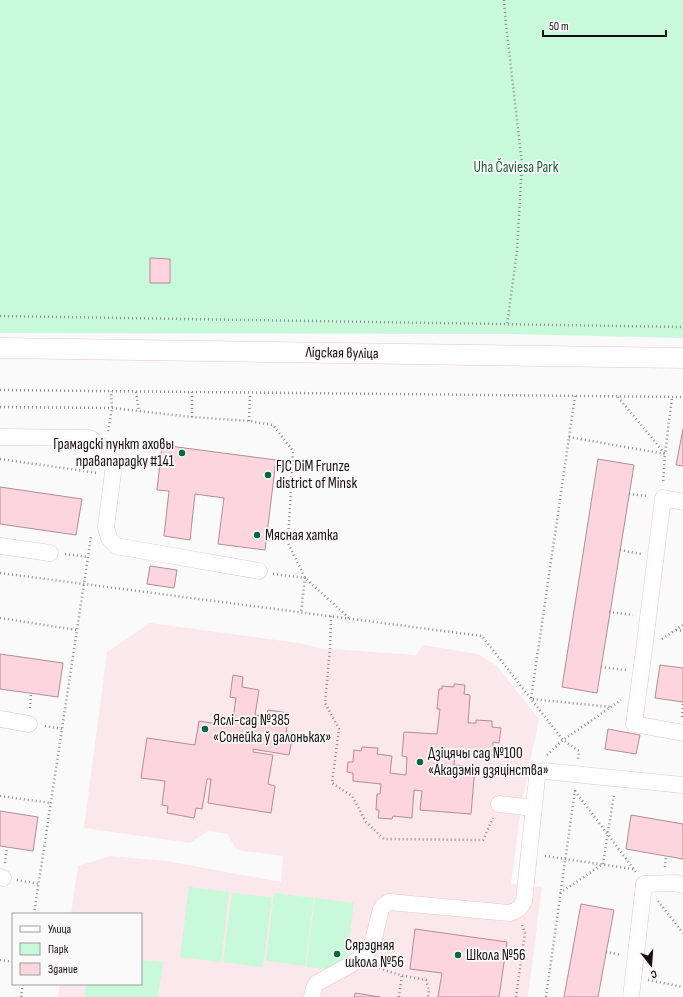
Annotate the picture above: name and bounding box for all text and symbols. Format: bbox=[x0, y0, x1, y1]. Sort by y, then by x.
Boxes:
scale bar bbox=[543, 12, 666, 38]
text: 50 m bbox=[549, 19, 569, 34]
park label: Uha Čaviesa Park bbox=[474, 158, 559, 177]
street label: Лідская вуліца bbox=[304, 343, 379, 363]
place label: Грамадскі пункт аховы правапарадку #141 bbox=[53, 435, 175, 471]
marker: Грамадскі пункт аховы правапарадку #141 bbox=[177, 448, 187, 458]
place label: FJC DiM Frunze district of Minsk bbox=[276, 457, 357, 493]
marker: FJC DiM Frunze district of Minsk bbox=[263, 470, 273, 480]
place label: Мясная хатка bbox=[265, 526, 338, 545]
marker: Мясная хатка bbox=[252, 530, 262, 540]
place label: Яслі-сад №385 «Сонейка ў далоньках» bbox=[213, 711, 331, 747]
marker: Яслі-сад №385 «Сонейка ў далоньках» bbox=[200, 724, 210, 734]
place label: Дзіцячы сад №100 «Акадэмія дзяцінства» bbox=[428, 744, 549, 780]
marker: Дзіцячы сад №100 «Акадэмія дзяцінства» bbox=[415, 757, 425, 767]
legend bbox=[12, 913, 142, 985]
text: Улица bbox=[48, 922, 72, 937]
place label: Сярэдняя школа №56 bbox=[345, 936, 404, 972]
text: Парк bbox=[48, 942, 69, 957]
north arrow bbox=[631, 945, 671, 985]
place label: Школа №56 bbox=[466, 946, 526, 965]
marker: Сярэдняя школа №56 bbox=[332, 949, 342, 959]
marker: Школа №56 bbox=[453, 950, 463, 960]
text: Здание bbox=[48, 962, 78, 977]
text: С bbox=[649, 967, 658, 981]

